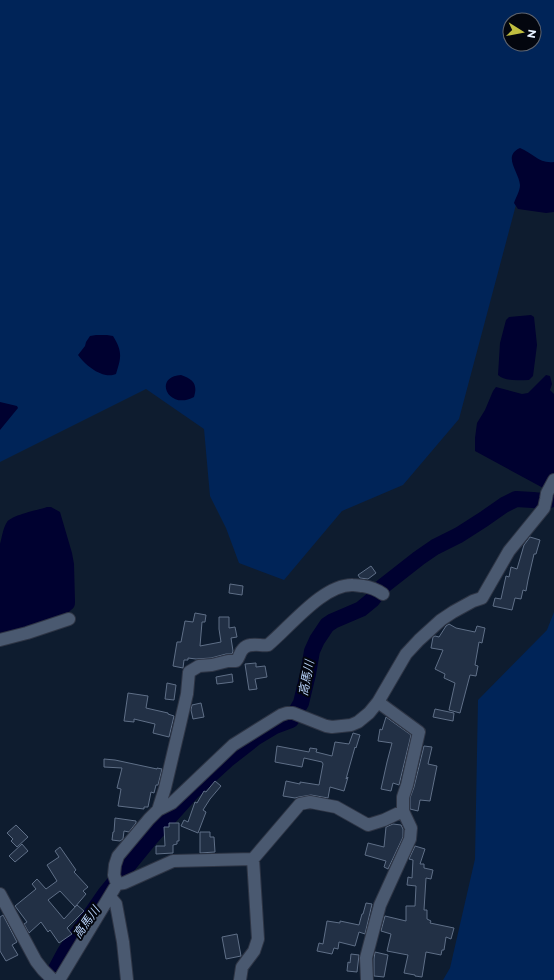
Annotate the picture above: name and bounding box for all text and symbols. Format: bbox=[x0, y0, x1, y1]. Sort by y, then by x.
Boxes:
north arrow bbox=[502, 12, 542, 52]
text: N bbox=[524, 28, 540, 40]
water label: 高馬川 bbox=[295, 657, 317, 697]
water label: 高馬川 bbox=[70, 901, 104, 941]

